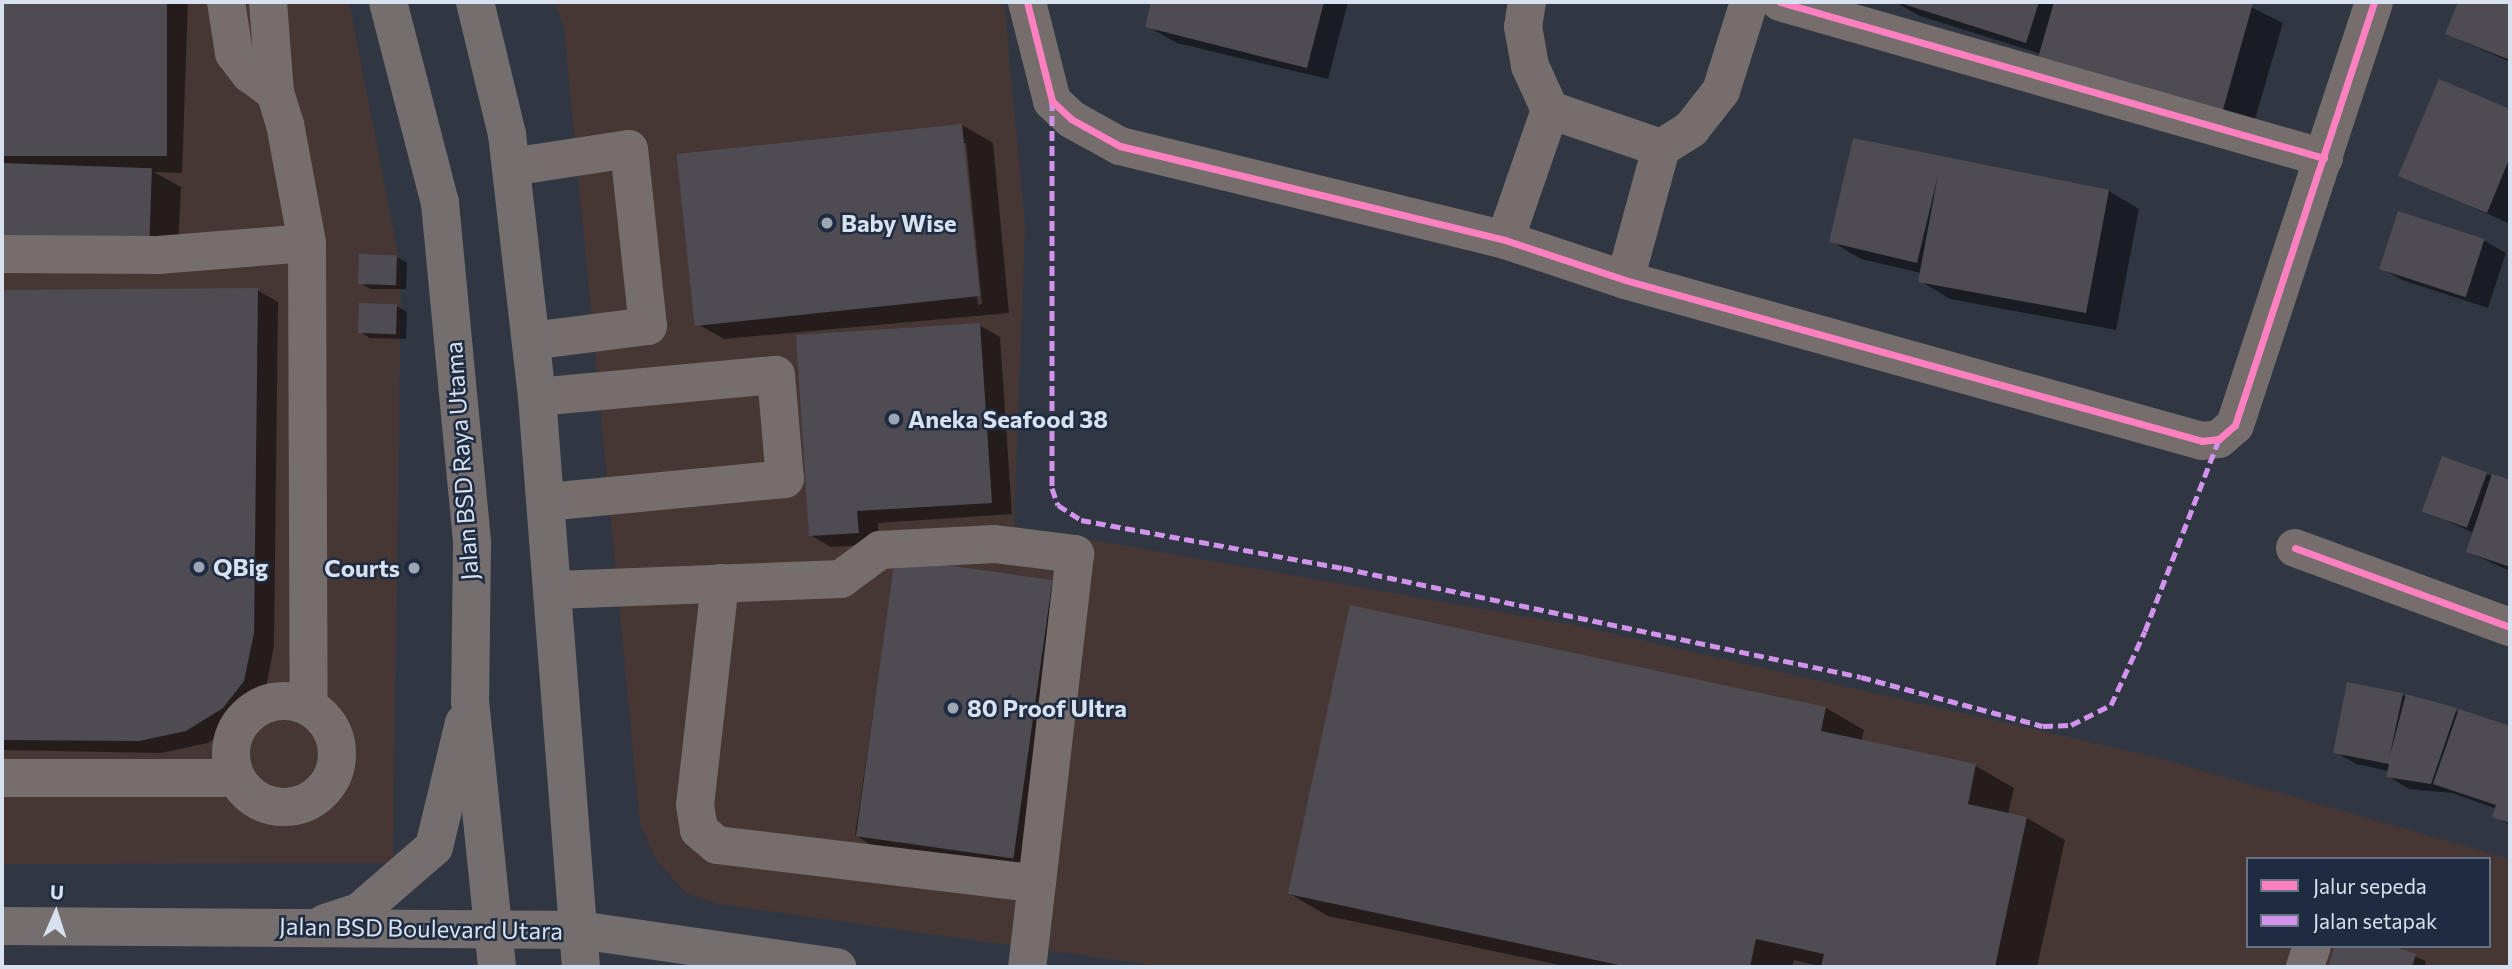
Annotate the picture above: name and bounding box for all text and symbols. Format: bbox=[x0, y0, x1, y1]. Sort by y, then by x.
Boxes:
place label: Baby Wise bbox=[841, 209, 957, 237]
marker: Baby Wise bbox=[819, 215, 835, 231]
street label: Jalan BSD Raya Utama bbox=[438, 341, 484, 581]
place label: Aneka Seafood 38 bbox=[908, 405, 1108, 433]
marker: Aneka Seafood 38 bbox=[886, 411, 902, 427]
place label: QBig bbox=[213, 553, 268, 581]
place label: Courts bbox=[324, 554, 400, 582]
marker: QBig bbox=[191, 559, 207, 575]
marker: Courts bbox=[406, 560, 422, 576]
place label: 80 Proof Ultra bbox=[967, 694, 1127, 722]
marker: 80 Proof Ultra bbox=[945, 700, 961, 716]
legend bbox=[2246, 857, 2491, 948]
text: Jalur sepeda bbox=[2313, 873, 2427, 898]
north arrow bbox=[21, 878, 91, 948]
text: U bbox=[50, 880, 65, 903]
text: Jalan setapak bbox=[2313, 908, 2437, 933]
street label: Jalan BSD Boulevard Utara bbox=[279, 911, 563, 945]

